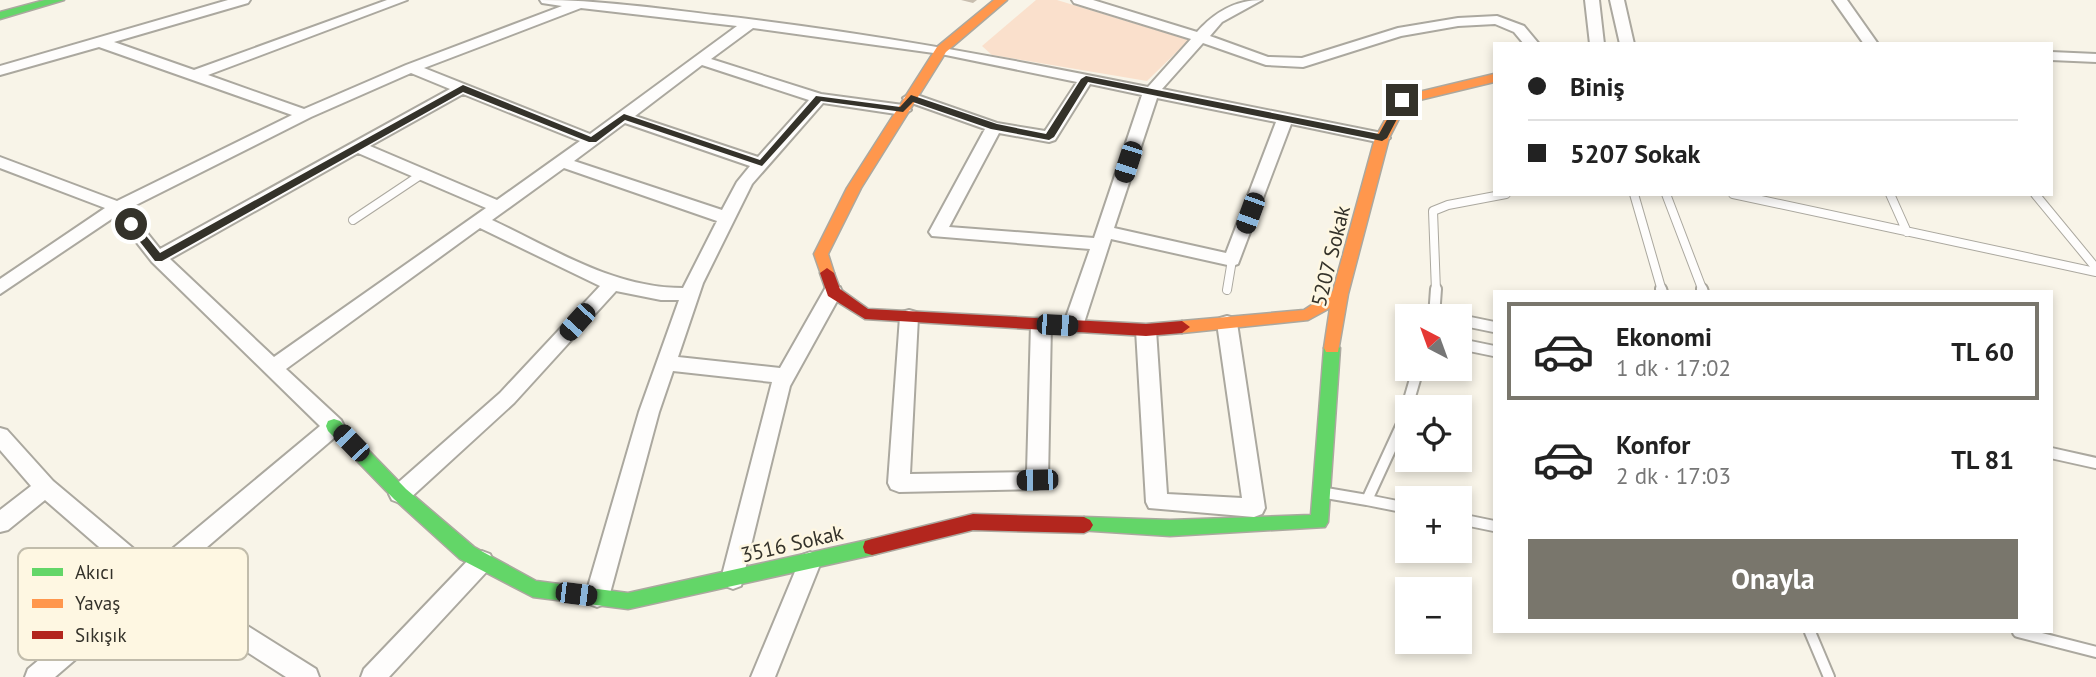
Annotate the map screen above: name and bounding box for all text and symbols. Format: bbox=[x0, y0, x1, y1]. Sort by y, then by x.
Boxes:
text: Biniş bbox=[1570, 70, 1625, 103]
route end bbox=[1386, 84, 1418, 116]
text: 5207 Sokak bbox=[1570, 137, 1700, 170]
car bbox=[1112, 139, 1145, 185]
car bbox=[1233, 190, 1268, 236]
street label: 5207 Sokak bbox=[1305, 203, 1356, 309]
route start bbox=[115, 208, 147, 240]
car bbox=[556, 299, 599, 345]
north arrow bbox=[1395, 304, 1472, 382]
map controls bbox=[1395, 304, 1472, 654]
car bbox=[1036, 313, 1079, 337]
icon: car bbox=[1532, 320, 1595, 383]
text: Ekonomi bbox=[1616, 320, 1712, 353]
text: TL 60 bbox=[1951, 335, 2014, 368]
text: 1 dk · 17:02 bbox=[1616, 353, 1731, 382]
button: locate bbox=[1395, 395, 1472, 472]
car bbox=[329, 421, 374, 465]
icon: car bbox=[1532, 428, 1595, 491]
text: Konfor bbox=[1616, 428, 1690, 461]
text: TL 81 bbox=[1951, 443, 2014, 476]
text: 2 dk · 17:03 bbox=[1616, 461, 1731, 490]
car bbox=[1016, 469, 1059, 491]
button: + bbox=[1395, 486, 1472, 563]
street label: 3516 Sokak bbox=[738, 519, 846, 568]
button: Onayla bbox=[1528, 539, 2018, 619]
legend bbox=[18, 548, 248, 660]
text: Akıcı bbox=[75, 560, 114, 584]
button: − bbox=[1395, 577, 1472, 654]
car bbox=[554, 581, 599, 607]
text: Yavaş bbox=[75, 591, 120, 615]
text: Sıkışık bbox=[75, 623, 127, 647]

